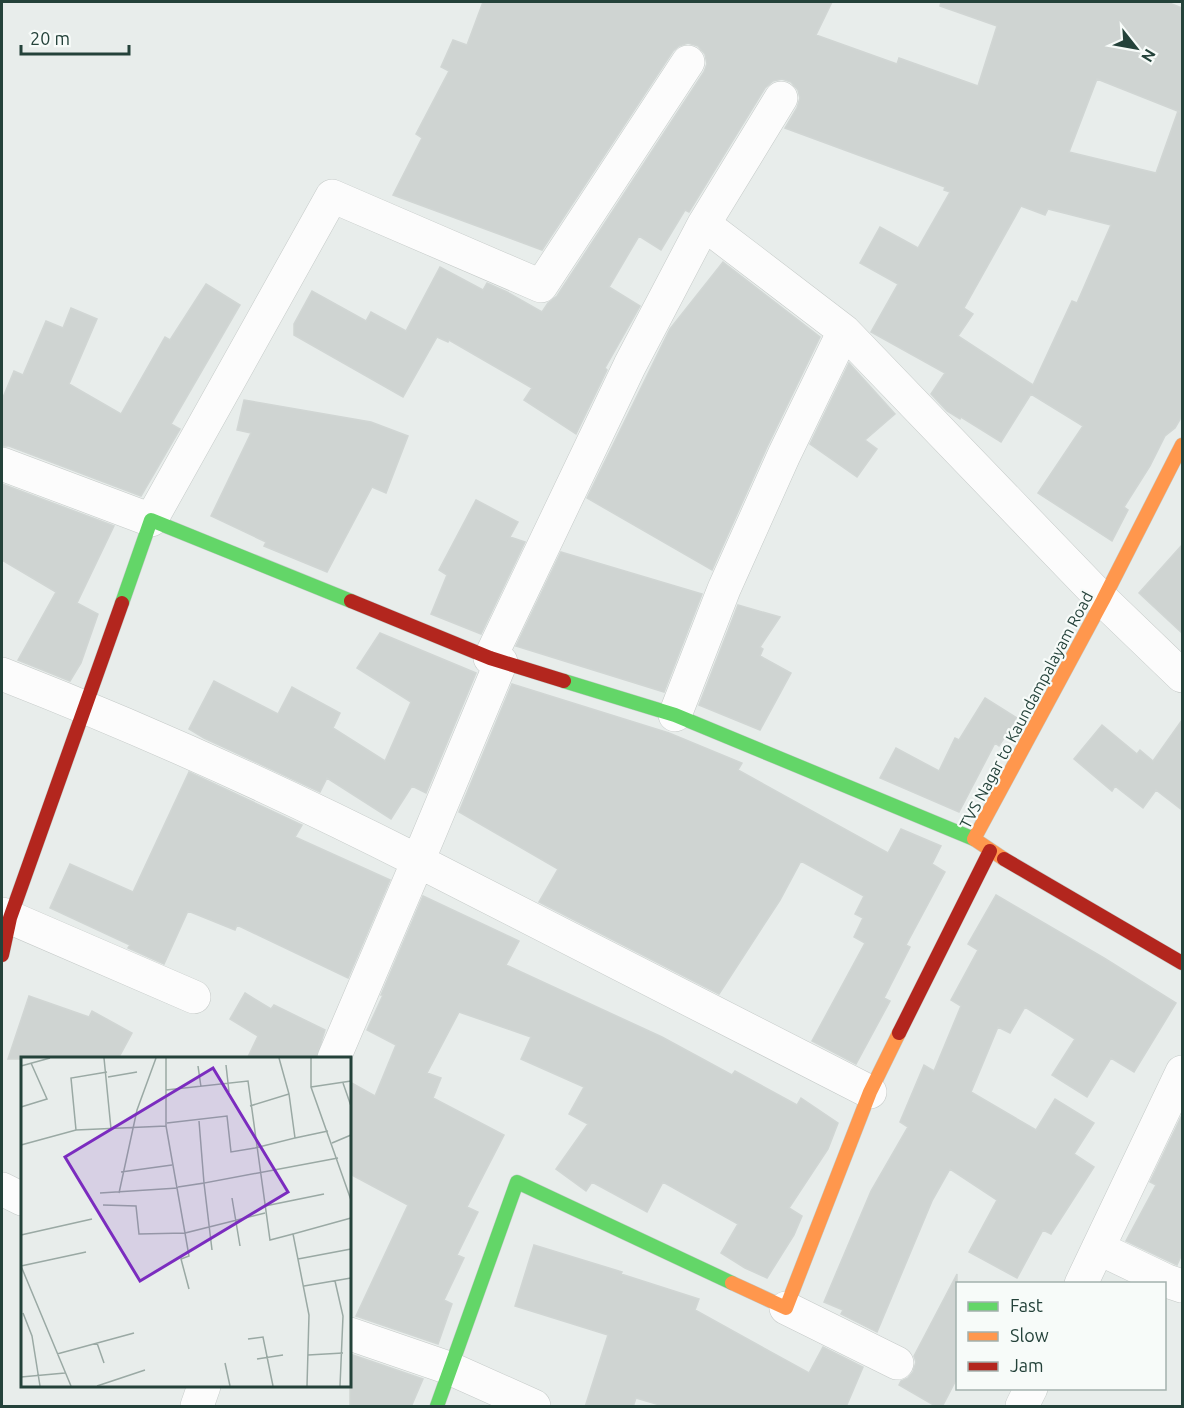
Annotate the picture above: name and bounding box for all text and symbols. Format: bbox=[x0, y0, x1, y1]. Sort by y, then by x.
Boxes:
scale bar bbox=[21, 18, 129, 56]
north arrow bbox=[1106, 18, 1166, 78]
text: 20 m bbox=[30, 28, 70, 48]
text: N bbox=[1138, 46, 1160, 65]
street label: TVS Nagar to Kaundampalayam Road bbox=[956, 589, 1096, 831]
inset map bbox=[21, 1057, 351, 1387]
legend bbox=[956, 1282, 1166, 1390]
text: Fast bbox=[1010, 1295, 1043, 1315]
text: Slow bbox=[1010, 1325, 1049, 1345]
text: Jam bbox=[1010, 1355, 1044, 1375]

